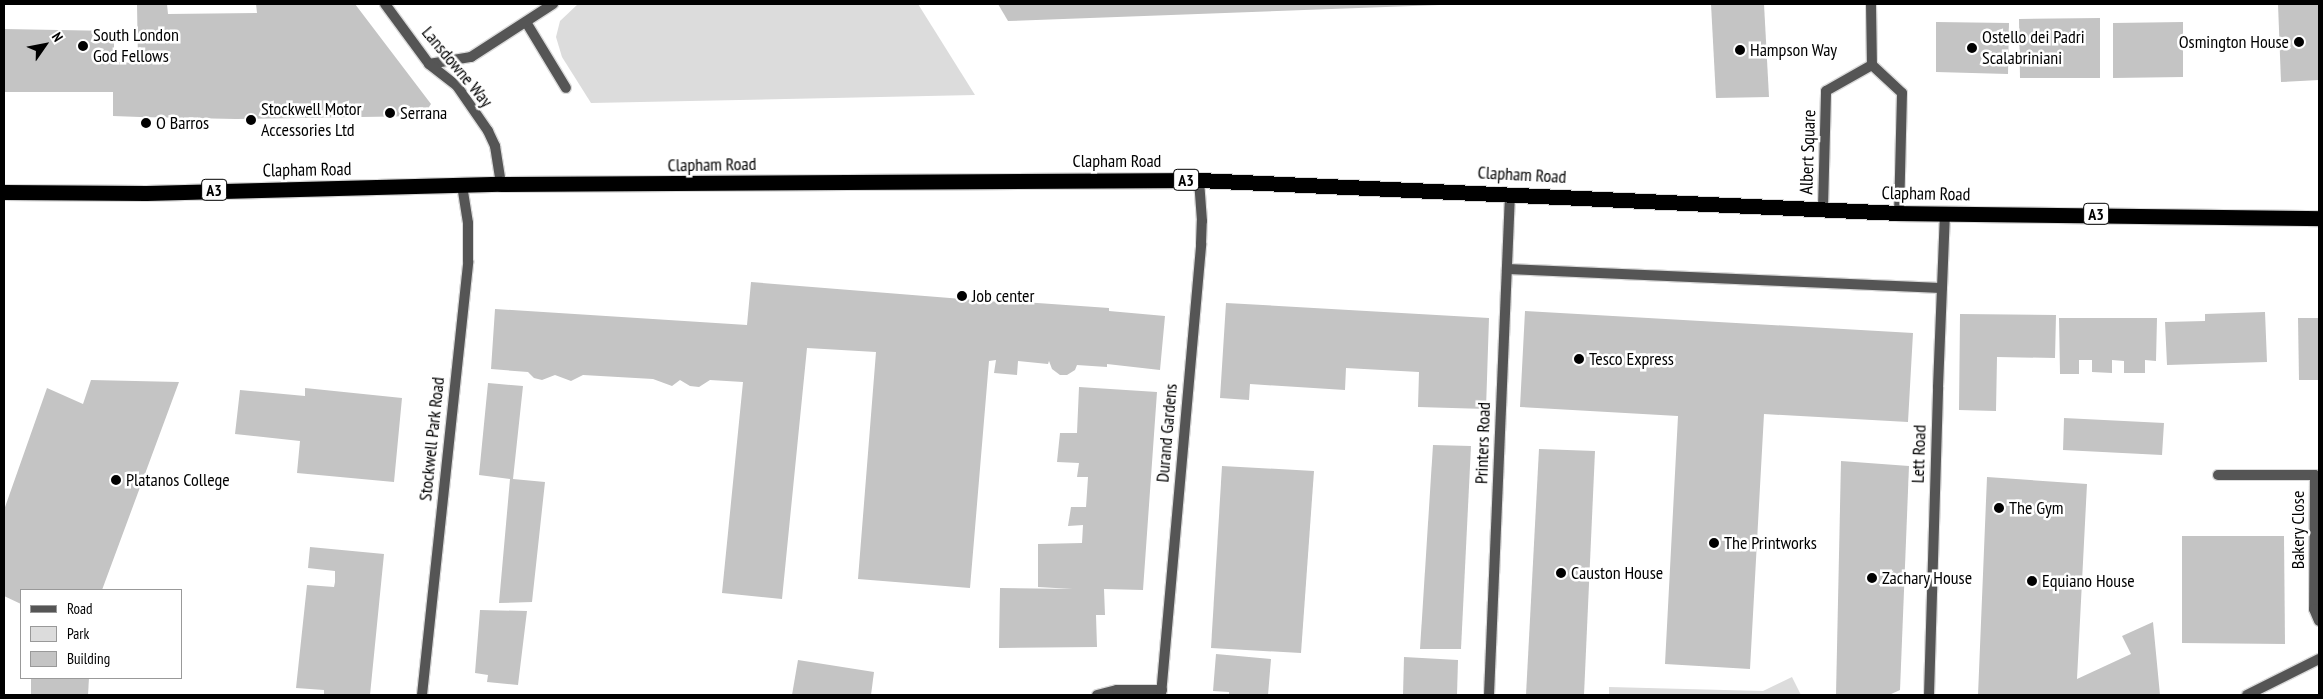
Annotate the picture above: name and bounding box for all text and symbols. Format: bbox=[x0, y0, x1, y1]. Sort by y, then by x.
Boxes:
north arrow bbox=[20, 20, 70, 70]
street label: Lansdowne Way bbox=[417, 22, 497, 112]
place label: South London God Fellows bbox=[93, 25, 179, 68]
place label: Ostello dei Padri Scalabriniani bbox=[1982, 27, 2085, 70]
text: N bbox=[48, 29, 67, 45]
place label: Osmington House bbox=[2179, 31, 2289, 53]
marker: Osmington House bbox=[2293, 36, 2305, 48]
place label: Hampson Way bbox=[1750, 39, 1837, 61]
marker: South London God Fellows bbox=[77, 40, 89, 52]
marker: Ostello dei Padri Scalabriniani bbox=[1966, 42, 1978, 54]
marker: Hampson Way bbox=[1734, 44, 1746, 56]
place label: Stockwell Motor Accessories Ltd bbox=[261, 99, 362, 142]
place label: Serrana bbox=[400, 102, 447, 124]
marker: Serrana bbox=[384, 107, 396, 119]
street label: Albert Square bbox=[1796, 109, 1820, 195]
place label: O Barros bbox=[156, 112, 209, 134]
marker: Stockwell Motor Accessories Ltd bbox=[245, 114, 257, 126]
marker: O Barros bbox=[140, 117, 152, 129]
street label: Clapham Road bbox=[1073, 150, 1161, 172]
street label: Clapham Road bbox=[667, 153, 757, 177]
street label: Clapham Road bbox=[262, 158, 352, 182]
street label: Clapham Road bbox=[1477, 162, 1567, 188]
road number: A3 bbox=[1172, 166, 1200, 194]
road number: A3 bbox=[200, 176, 228, 204]
street label: Clapham Road bbox=[1881, 182, 1971, 206]
road number: A3 bbox=[2082, 200, 2110, 228]
place label: Job center bbox=[972, 285, 1034, 307]
marker: Job center bbox=[956, 290, 968, 302]
place label: Tesco Express bbox=[1589, 348, 1674, 370]
marker: Tesco Express bbox=[1573, 353, 1585, 365]
street label: Stockwell Park Road bbox=[415, 376, 449, 502]
street label: Durand Gardens bbox=[1152, 383, 1182, 483]
street label: Printers Road bbox=[1471, 402, 1495, 484]
street label: Lett Road bbox=[1907, 424, 1931, 484]
place label: Platanos College bbox=[126, 469, 230, 491]
marker: Platanos College bbox=[110, 474, 122, 486]
street label: Bakery Close bbox=[2287, 490, 2309, 570]
place label: The Gym bbox=[2009, 497, 2064, 519]
marker: The Gym bbox=[1993, 502, 2005, 514]
place label: The Printworks bbox=[1724, 532, 1817, 554]
marker: The Printworks bbox=[1708, 537, 1720, 549]
place label: Causton House bbox=[1571, 562, 1663, 584]
marker: Causton House bbox=[1555, 567, 1567, 579]
place label: Zachary House bbox=[1882, 567, 1973, 589]
place label: Equiano House bbox=[2042, 570, 2135, 592]
marker: Zachary House bbox=[1866, 572, 1878, 584]
marker: Equiano House bbox=[2026, 575, 2038, 587]
legend bbox=[20, 589, 182, 679]
text: Road bbox=[67, 599, 93, 618]
text: Park bbox=[67, 624, 89, 643]
text: Building bbox=[67, 649, 110, 668]

